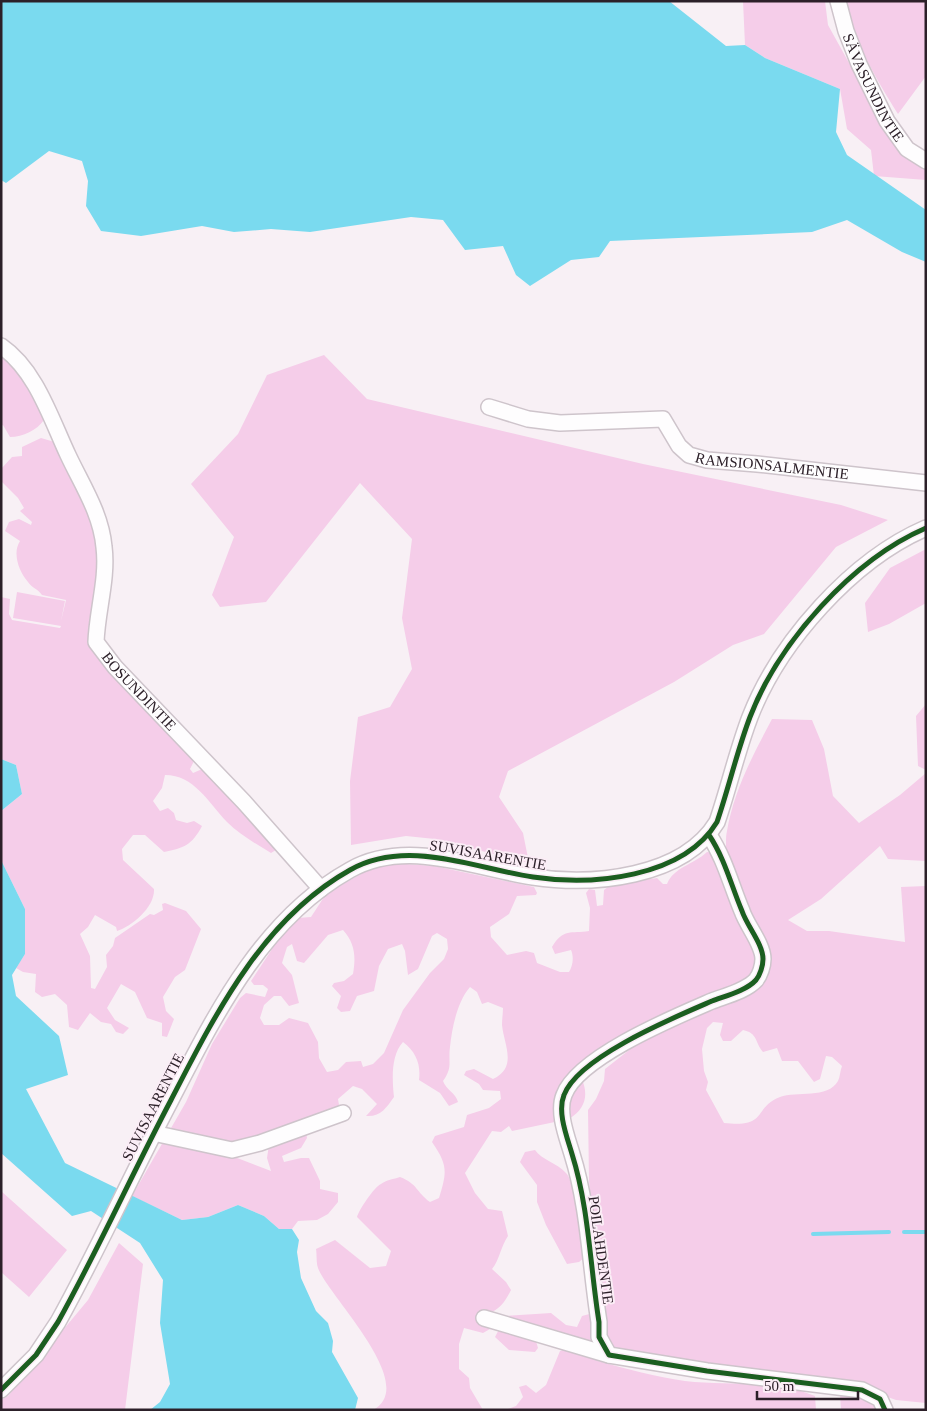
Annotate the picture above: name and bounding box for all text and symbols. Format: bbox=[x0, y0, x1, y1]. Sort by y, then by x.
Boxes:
street label: SÄVASUNDINTIE bbox=[840, 31, 907, 145]
street label: RAMSIONSALMENTIE bbox=[693, 449, 850, 482]
street label: BOSUNDINTIE bbox=[99, 649, 179, 734]
street label: SUVISAARENTIE bbox=[428, 837, 548, 873]
street label: SUVISAARENTIE bbox=[119, 1051, 187, 1163]
street label: POILAHDENTIE bbox=[585, 1195, 617, 1305]
scale bar bbox=[757, 1368, 858, 1400]
text: 50 m bbox=[764, 1378, 795, 1394]

